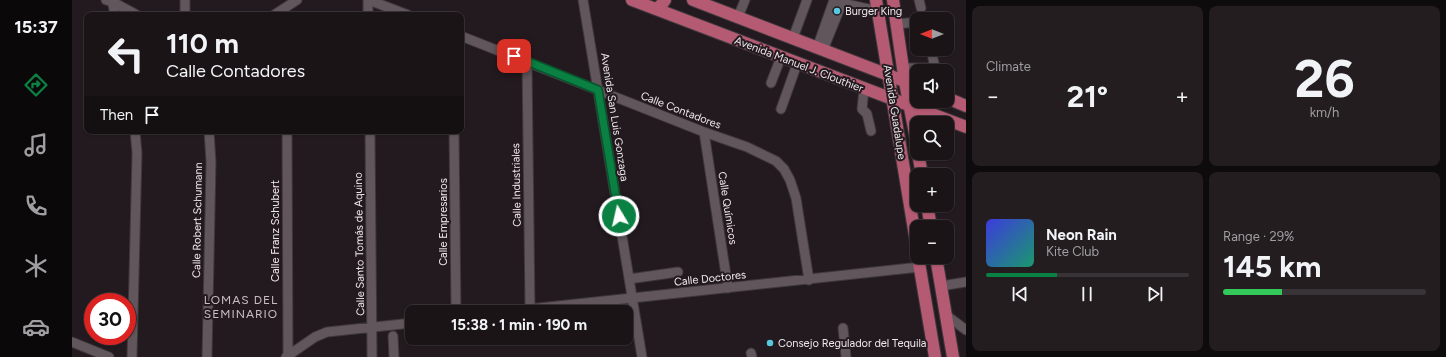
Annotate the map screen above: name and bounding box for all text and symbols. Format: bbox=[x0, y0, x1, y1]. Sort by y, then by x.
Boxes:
place label: Burger King bbox=[845, 5, 902, 18]
marker: Burger King bbox=[832, 6, 842, 16]
north arrow bbox=[910, 12, 954, 56]
map controls bbox=[910, 12, 954, 264]
text: 15:37 bbox=[14, 16, 58, 38]
text: 110 m bbox=[166, 26, 239, 60]
icon: left bbox=[100, 28, 152, 80]
street label: Avenida Manuel J. Clouthier bbox=[733, 34, 865, 95]
pin bbox=[497, 39, 531, 73]
icon: arrive bbox=[503, 45, 525, 67]
text: 26 bbox=[1294, 48, 1355, 110]
street label: Avenida San Luis Gonzaga bbox=[598, 52, 631, 182]
text: Climate bbox=[986, 59, 1031, 74]
text: Calle Contadores bbox=[166, 60, 305, 82]
street label: Avenida Guadalupe bbox=[881, 64, 908, 160]
button: sound bbox=[910, 64, 954, 108]
icon: directions bbox=[22, 71, 50, 99]
text: 21° bbox=[1067, 78, 1108, 115]
text: − bbox=[986, 83, 1000, 110]
text: + bbox=[1175, 83, 1189, 110]
street label: Calle Contadores bbox=[639, 89, 723, 132]
icon: arrive bbox=[141, 104, 163, 126]
text: km/h bbox=[1310, 105, 1339, 120]
text: Then bbox=[100, 106, 133, 124]
button: search bbox=[910, 116, 954, 160]
icon: music bbox=[22, 131, 50, 159]
street label: Calle Industriales bbox=[509, 143, 524, 227]
street label: Calle Robert Schumann bbox=[190, 162, 205, 278]
button: + bbox=[910, 168, 954, 212]
street label: Calle Químicos bbox=[715, 171, 740, 246]
street label: Calle Santo Tomás de Aquino bbox=[352, 172, 367, 316]
street label: Calle Empresarios bbox=[437, 178, 450, 266]
street label: Calle Franz Schubert bbox=[269, 180, 282, 282]
icon: phone bbox=[22, 192, 50, 220]
position arrow bbox=[598, 195, 640, 237]
button: − bbox=[910, 220, 954, 264]
text: Neon Rain bbox=[1046, 226, 1117, 244]
text: Range · 29% bbox=[1223, 229, 1294, 244]
text: Kite Club bbox=[1046, 244, 1099, 259]
text: 145 km bbox=[1223, 248, 1322, 285]
icon: climate bbox=[22, 252, 50, 280]
street label: Calle Doctores bbox=[673, 268, 747, 289]
icon: previous bbox=[1009, 283, 1031, 305]
icon: pause bbox=[1076, 283, 1098, 305]
icon: next bbox=[1144, 283, 1166, 305]
speed limit sign: 30 bbox=[84, 293, 136, 345]
district label: LOMAS DEL SEMINARIO bbox=[204, 293, 278, 321]
icon: car bbox=[22, 313, 50, 341]
text: 15:38 · 1 min · 190 m bbox=[451, 316, 587, 334]
place label: Consejo Regulador del Tequila bbox=[778, 337, 926, 350]
marker: Consejo Regulador del Tequila bbox=[765, 338, 775, 348]

